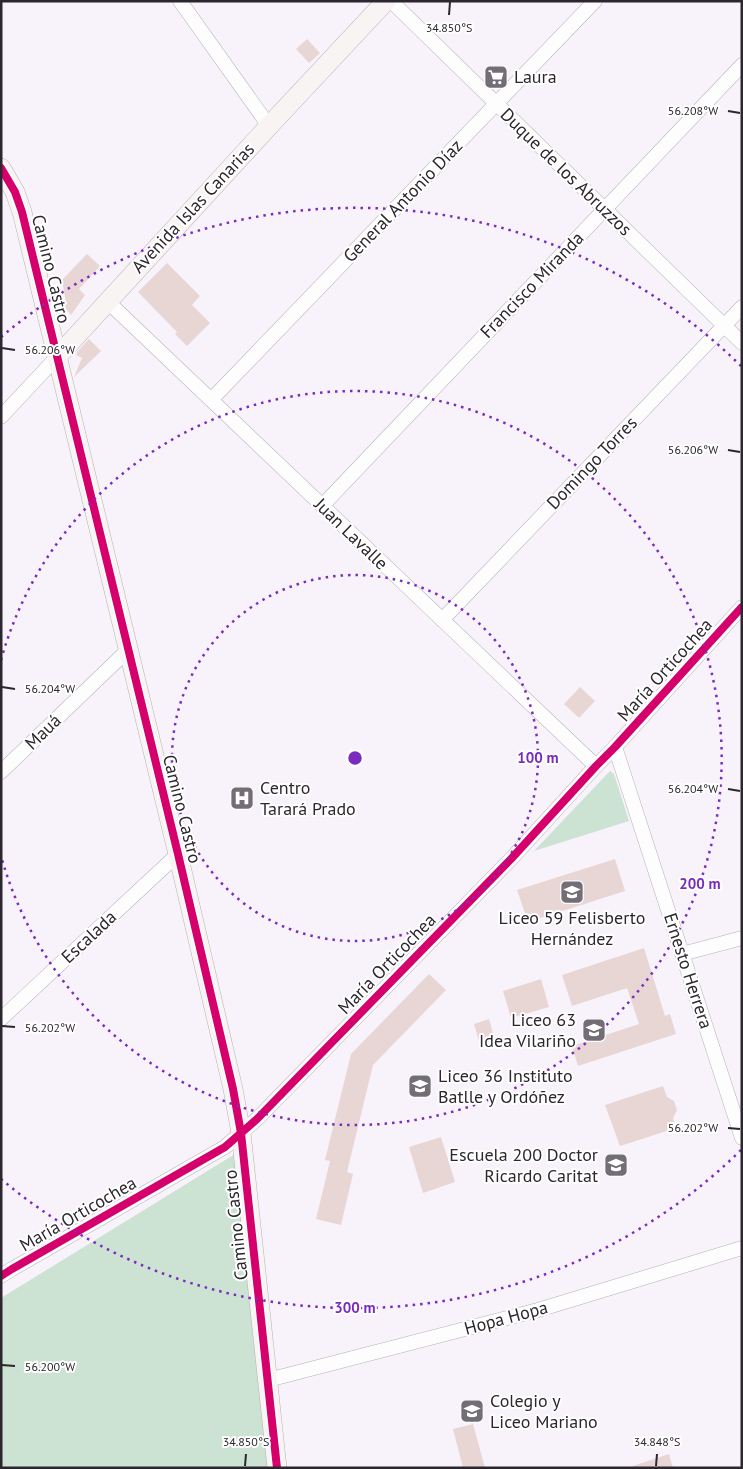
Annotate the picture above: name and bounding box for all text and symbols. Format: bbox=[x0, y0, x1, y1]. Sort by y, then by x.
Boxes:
text: 34.850°S bbox=[426, 20, 472, 35]
supermarket icon: Laura bbox=[483, 64, 509, 90]
place label: Laura bbox=[514, 65, 557, 88]
street label: Duque de los Abruzzos bbox=[496, 103, 637, 240]
text: 56.208°W bbox=[668, 103, 718, 118]
street label: General Antonio Díaz bbox=[338, 134, 467, 267]
street label: Avenida Islas Canarias bbox=[126, 138, 259, 278]
street label: Camino Castro bbox=[27, 212, 76, 326]
street label: Francisco Miranda bbox=[475, 227, 588, 343]
text: 56.206°W bbox=[25, 342, 75, 357]
street label: Domingo Torres bbox=[541, 411, 642, 514]
text: 56.206°W bbox=[668, 442, 718, 457]
street label: Juan Lavalle bbox=[309, 492, 393, 574]
street label: María Orticochea bbox=[612, 613, 717, 726]
text: 56.204°W bbox=[25, 681, 75, 696]
street label: Mauá bbox=[20, 709, 66, 754]
text: 100 m bbox=[517, 748, 559, 767]
centre of rings bbox=[346, 749, 364, 767]
street label: Camino Castro bbox=[158, 752, 207, 866]
place label: Centro Tarará Prado bbox=[260, 776, 356, 820]
text: 56.204°W bbox=[668, 781, 718, 796]
hospital icon: Centro Tarará Prado bbox=[229, 785, 255, 811]
text: 200 m bbox=[679, 874, 721, 893]
school or university icon: Liceo 59 Felisberto Hernández bbox=[559, 879, 585, 905]
street label: Escalada bbox=[56, 905, 121, 968]
place label: Liceo 59 Felisberto Hernández bbox=[499, 906, 645, 950]
street label: María Orticochea bbox=[333, 908, 440, 1019]
street label: Ernesto Herrera bbox=[659, 910, 718, 1032]
place label: Liceo 63 Idea Vilariño bbox=[479, 1008, 576, 1052]
school or university icon: Liceo 63 Idea Vilariño bbox=[581, 1017, 607, 1043]
text: 56.202°W bbox=[25, 1020, 75, 1035]
place label: Liceo 36 Instituto Batlle y Ordóñez bbox=[438, 1064, 573, 1108]
school or university icon: Liceo 36 Instituto Batlle y Ordóñez bbox=[407, 1073, 433, 1099]
text: 56.202°W bbox=[668, 1120, 718, 1135]
place label: Escuela 200 Doctor Ricardo Caritat bbox=[449, 1143, 598, 1187]
school or university icon: Escuela 200 Doctor Ricardo Caritat bbox=[603, 1152, 629, 1178]
street label: Camino Castro bbox=[218, 1169, 253, 1281]
street label: María Orticochea bbox=[15, 1171, 140, 1256]
street label: Hopa Hopa bbox=[462, 1295, 550, 1340]
text: 300 m bbox=[334, 1298, 376, 1317]
text: 56.200°W bbox=[25, 1359, 75, 1374]
place label: Colegio y Liceo Mariano bbox=[490, 1389, 598, 1433]
school or university icon: Colegio y Liceo Mariano bbox=[459, 1398, 485, 1424]
text: 34.850°S bbox=[223, 1434, 269, 1449]
text: 34.848°S bbox=[634, 1434, 680, 1449]

